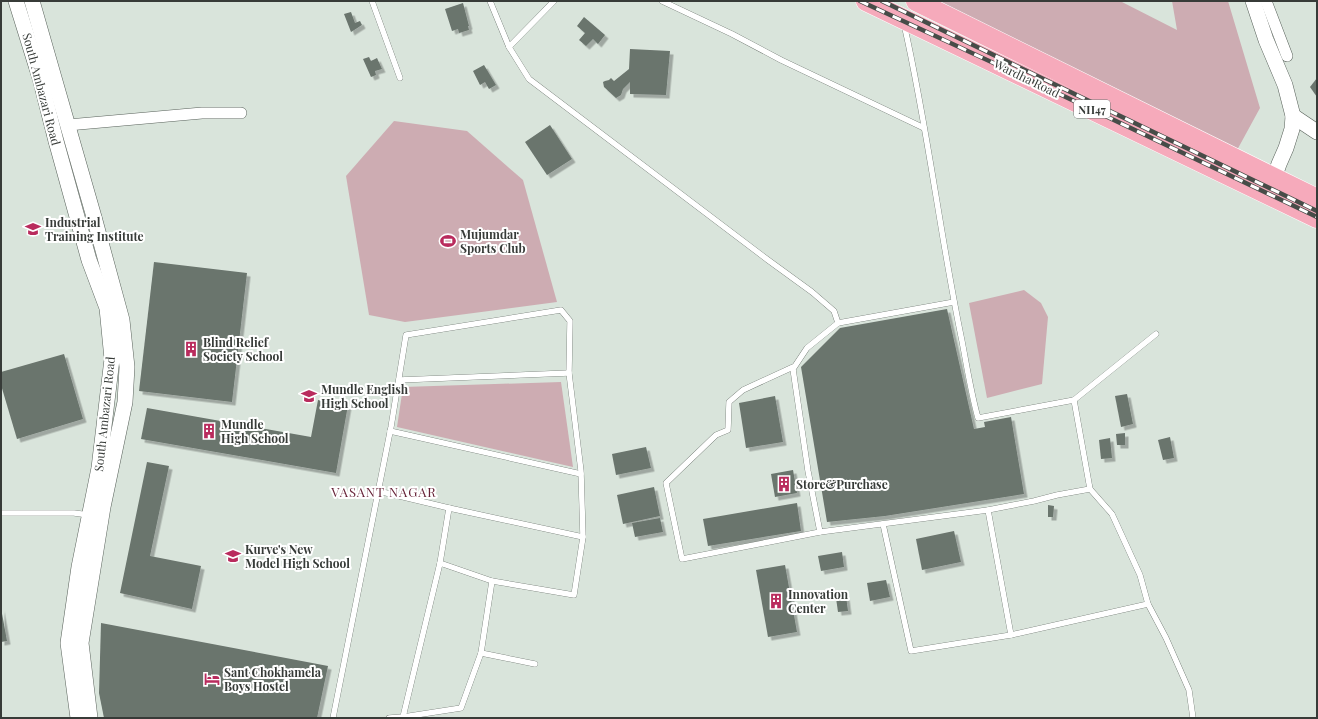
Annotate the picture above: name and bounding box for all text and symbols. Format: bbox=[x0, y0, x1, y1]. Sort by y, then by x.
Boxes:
street label: South Ambazari Road bbox=[19, 31, 65, 147]
street label: Wardha Road bbox=[990, 55, 1063, 101]
road number: NH47 bbox=[1074, 100, 1110, 118]
place label: Industrial Training Institute bbox=[45, 214, 144, 244]
school or university icon: Industrial Training Institute bbox=[24, 220, 42, 238]
place label: Mujumdar Sports Club bbox=[460, 226, 526, 256]
sports icon: Mujumdar Sports Club bbox=[439, 232, 457, 250]
place label: Blind Relief Society School bbox=[203, 334, 283, 364]
building icon: Blind Relief Society School bbox=[182, 340, 200, 358]
street label: South Ambazari Road bbox=[90, 356, 118, 472]
place label: Mundle English High School bbox=[321, 381, 409, 411]
school or university icon: Mundle English High School bbox=[300, 387, 318, 405]
place label: Mundle High School bbox=[221, 416, 289, 446]
building icon: Mundle High School bbox=[200, 422, 218, 440]
building icon: Store&Purchase bbox=[775, 475, 793, 493]
place label: Store&Purchase bbox=[796, 476, 888, 492]
district label: VASANT NAGAR bbox=[330, 483, 437, 500]
place label: Kurve's New Model High School bbox=[245, 541, 350, 571]
school or university icon: Kurve's New Model High School bbox=[224, 547, 242, 565]
place label: Innovation Center bbox=[788, 586, 849, 616]
building icon: Innovation Center bbox=[767, 592, 785, 610]
place label: Sant Chokhamela Boys Hostel bbox=[224, 664, 322, 694]
hotel icon: Sant Chokhamela Boys Hostel bbox=[203, 670, 221, 688]

